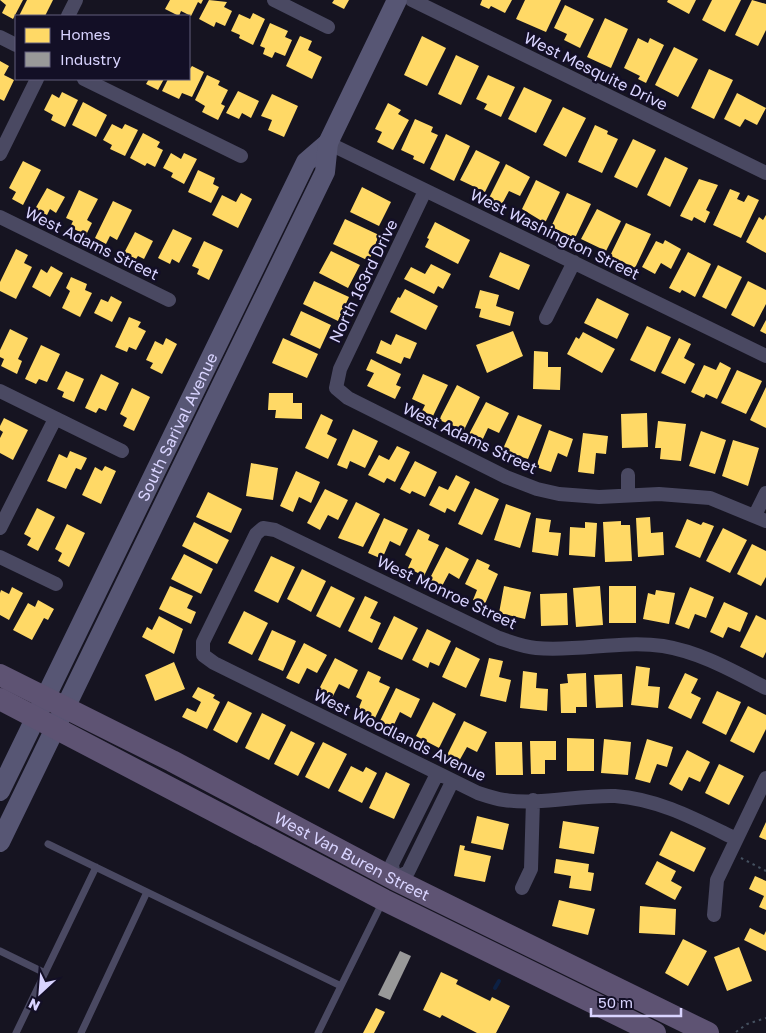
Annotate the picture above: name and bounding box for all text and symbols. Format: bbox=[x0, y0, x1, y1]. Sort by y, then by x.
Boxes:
legend bbox=[15, 15, 190, 80]
text: Homes bbox=[60, 25, 110, 43]
street label: West Mesquite Drive bbox=[521, 27, 671, 115]
text: Industry bbox=[60, 50, 121, 68]
street label: West Washington Street bbox=[467, 184, 643, 284]
street label: West Adams Street bbox=[22, 202, 162, 284]
street label: North 163rd Drive bbox=[324, 216, 402, 346]
street label: South Sarival Avenue bbox=[133, 349, 222, 504]
street label: West Adams Street bbox=[399, 398, 541, 478]
street label: West Monroe Street bbox=[374, 551, 520, 633]
street label: West Woodlands Avenue bbox=[310, 684, 490, 786]
street label: West Van Buren Street bbox=[271, 807, 433, 905]
north arrow bbox=[15, 968, 65, 1018]
scale bar bbox=[591, 986, 681, 1018]
text: 50 m bbox=[598, 993, 633, 1011]
text: N bbox=[26, 995, 43, 1015]

